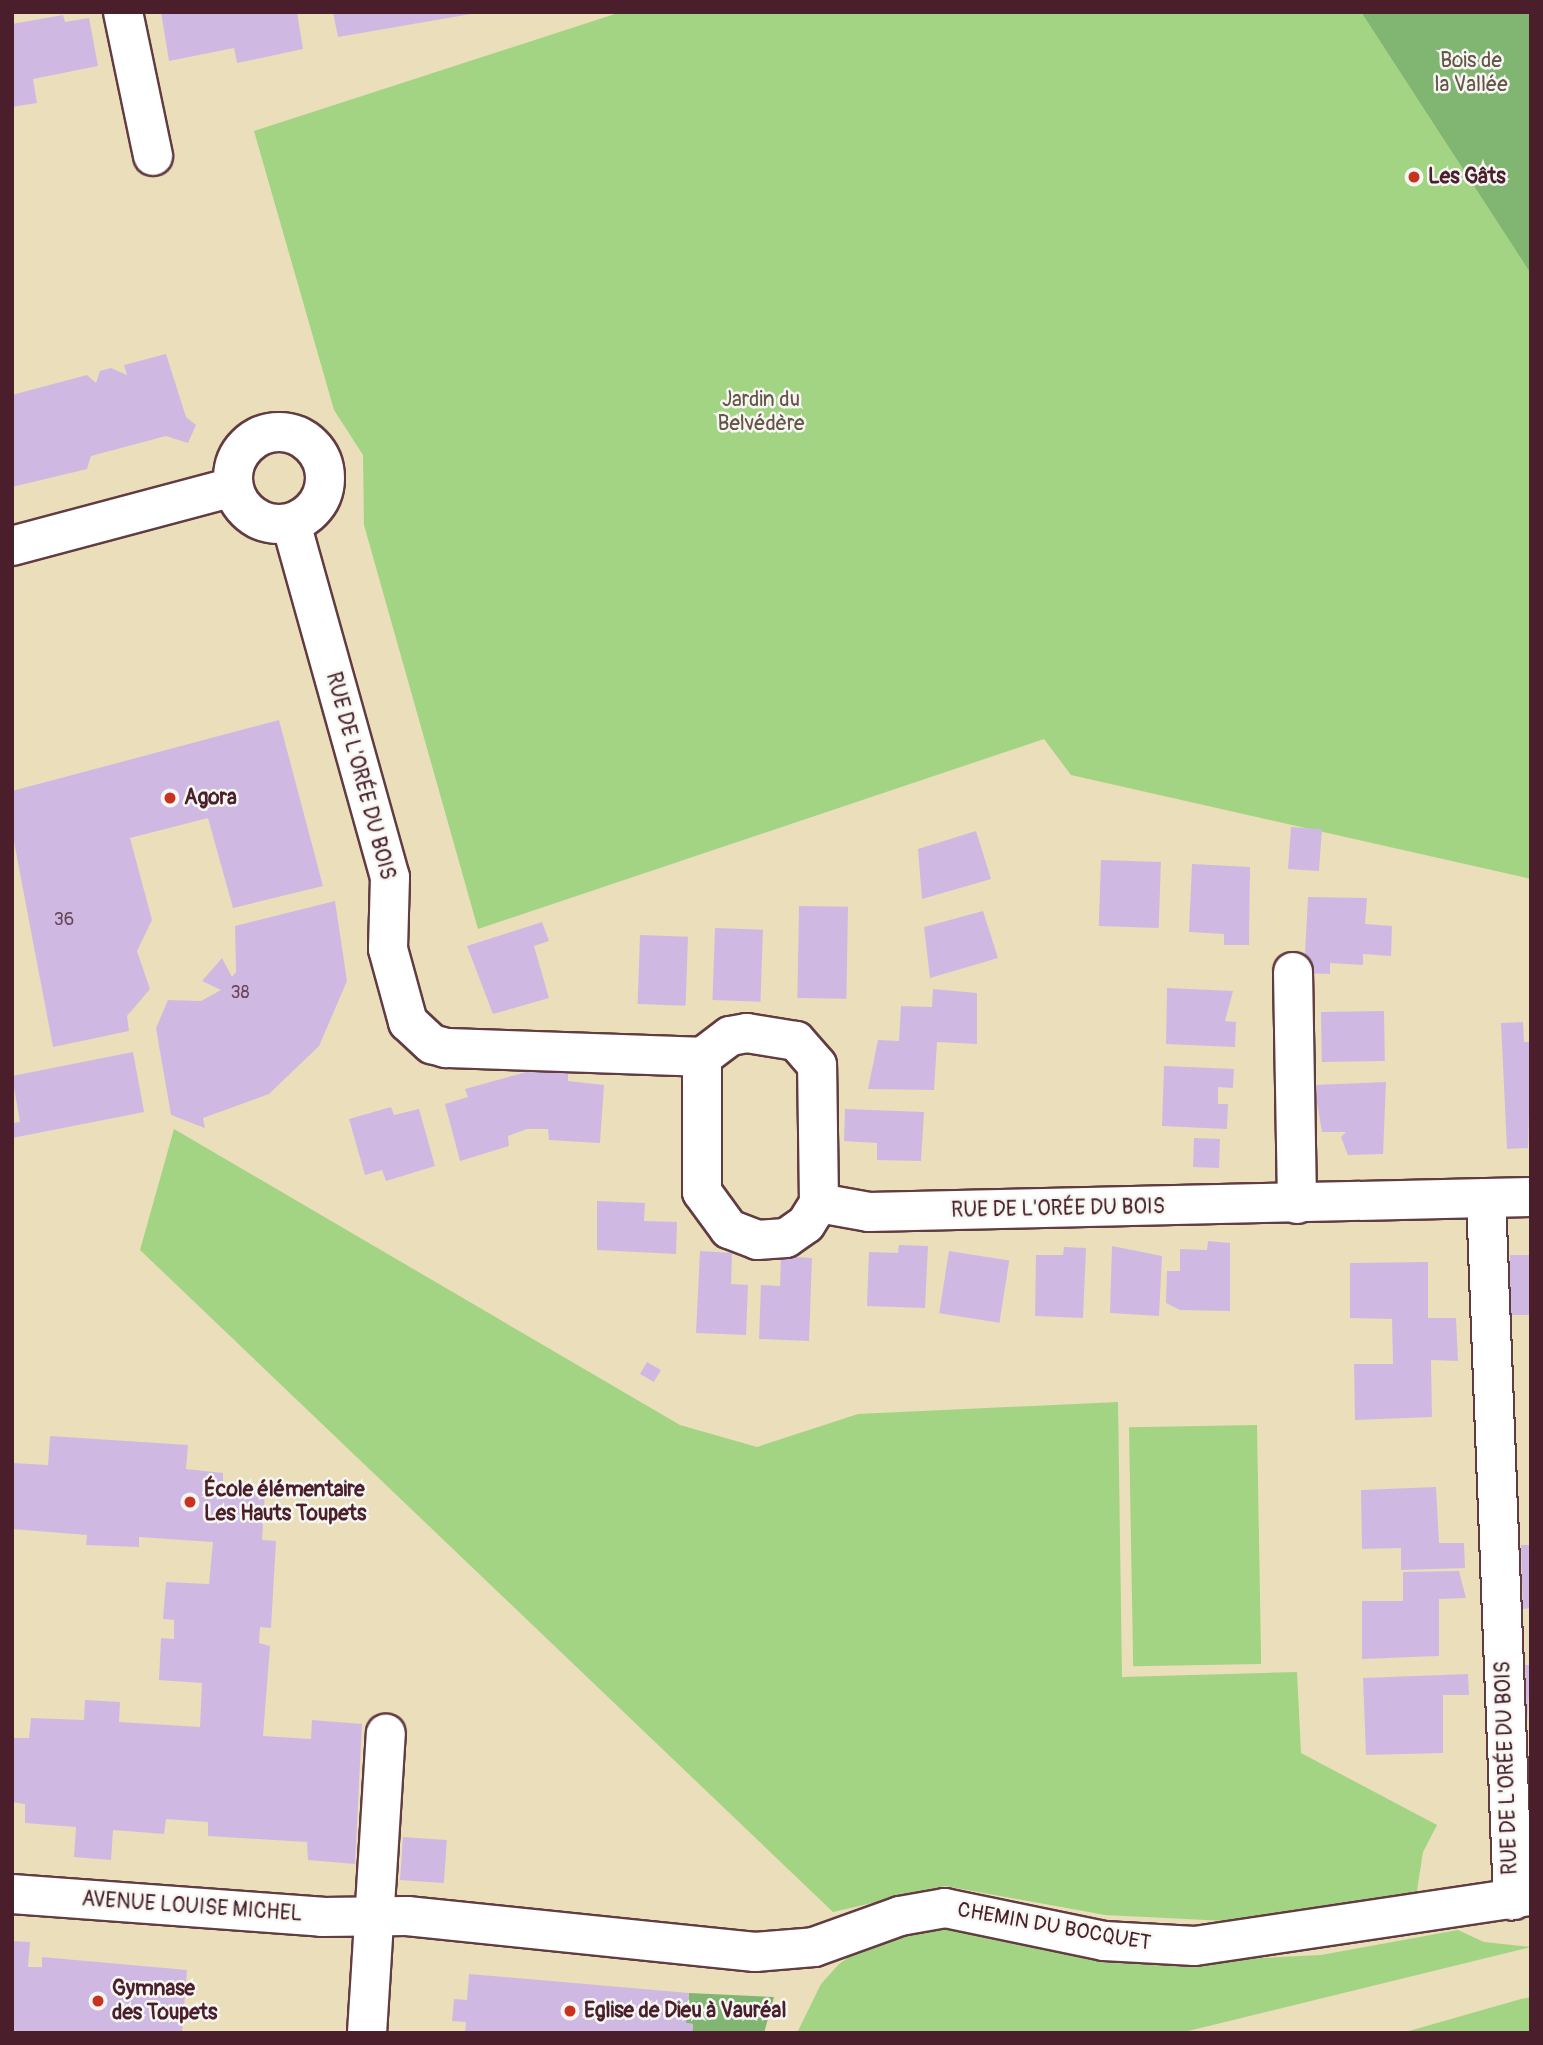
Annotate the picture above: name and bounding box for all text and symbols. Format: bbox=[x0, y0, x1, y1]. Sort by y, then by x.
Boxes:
park label: Bois de la Vallée bbox=[1434, 48, 1508, 98]
place label: Les Gâts bbox=[1428, 164, 1506, 190]
marker: Les Gâts bbox=[1406, 169, 1422, 185]
park label: Jardin du Belvédère bbox=[718, 387, 804, 437]
street label: RUE DE L'ORÉE DU BOIS bbox=[320, 669, 400, 883]
place label: Agora bbox=[184, 785, 237, 811]
marker: Agora bbox=[162, 790, 178, 806]
house number: 36 bbox=[54, 909, 74, 931]
house number: 38 bbox=[230, 982, 250, 1004]
street label: RUE DE L'ORÉE DU BOIS bbox=[951, 1195, 1165, 1223]
place label: École élémentaire Les Hauts Toupets bbox=[204, 1477, 366, 1527]
marker: École élémentaire Les Hauts Toupets bbox=[182, 1494, 198, 1510]
street label: RUE DE L'ORÉE DU BOIS bbox=[1491, 1661, 1523, 1875]
street label: AVENUE LOUISE MICHEL bbox=[81, 1887, 303, 1927]
street label: CHEMIN DU BOCQUET bbox=[955, 1898, 1153, 1956]
place label: Gymnase des Toupets bbox=[112, 1976, 217, 2026]
marker: Gymnase des Toupets bbox=[90, 1993, 106, 2009]
place label: Eglise de Dieu à Vauréal bbox=[584, 1998, 786, 2024]
marker: Eglise de Dieu à Vauréal bbox=[562, 2003, 578, 2019]

